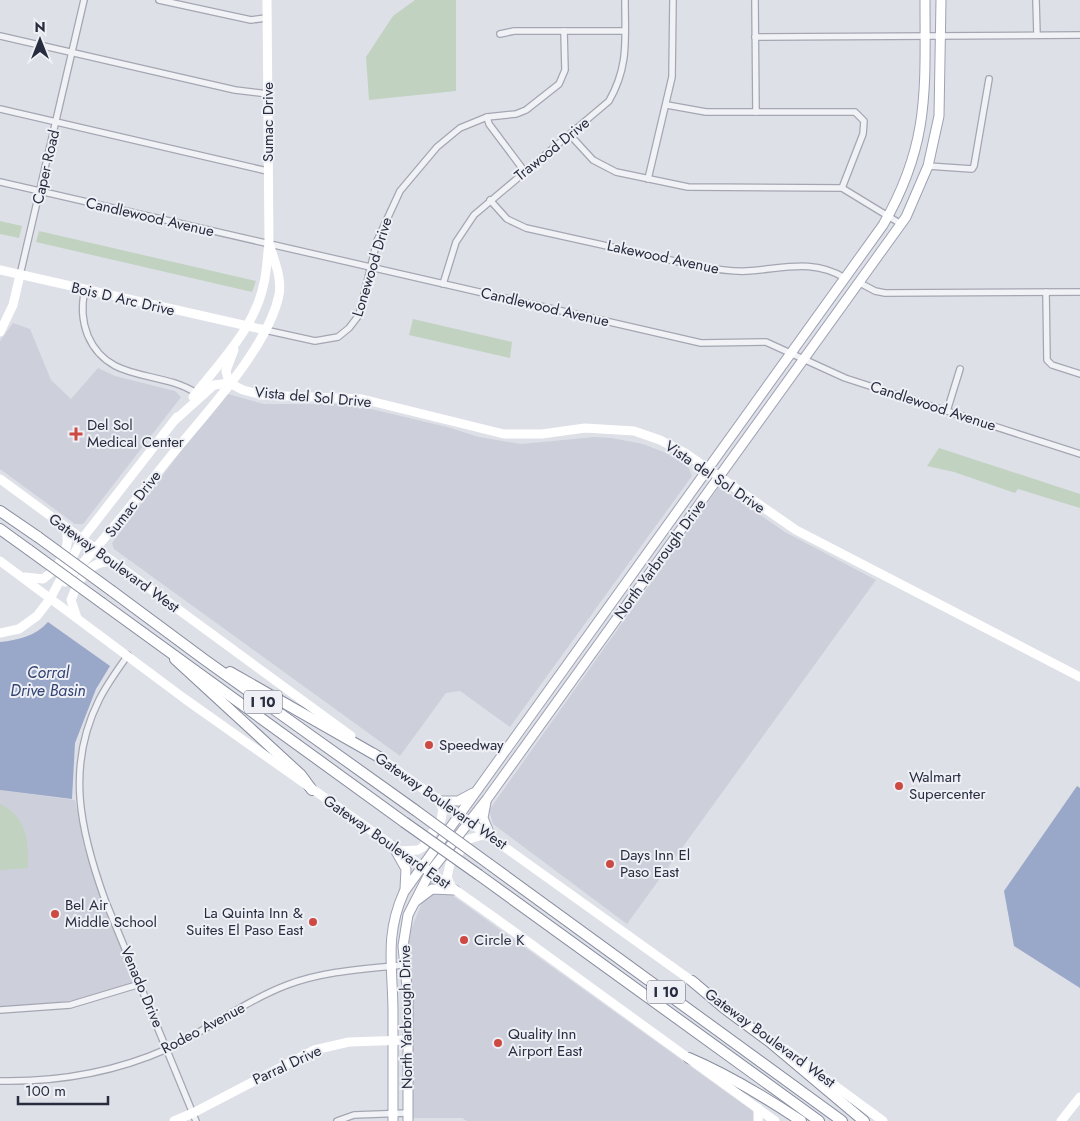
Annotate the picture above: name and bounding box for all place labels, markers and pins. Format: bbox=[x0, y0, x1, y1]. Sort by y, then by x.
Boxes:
place label: Del Sol Medical Center bbox=[87, 414, 185, 453]
marker: Del Sol Medical Center bbox=[69, 427, 83, 441]
place label: Speedway bbox=[439, 734, 504, 756]
marker: Speedway bbox=[423, 739, 435, 751]
place label: Walmart Supercenter bbox=[909, 766, 986, 805]
marker: Walmart Supercenter bbox=[893, 780, 905, 792]
place label: Days Inn El Paso East bbox=[620, 844, 690, 883]
marker: Days Inn El Paso East bbox=[604, 858, 616, 870]
place label: Bel Air Middle School bbox=[65, 894, 157, 933]
place label: La Quinta Inn & Suites El Paso East bbox=[186, 902, 303, 941]
marker: Bel Air Middle School bbox=[49, 908, 61, 920]
marker: La Quinta Inn & Suites El Paso East bbox=[307, 916, 319, 928]
place label: Circle K bbox=[474, 929, 525, 951]
marker: Circle K bbox=[458, 934, 470, 946]
place label: Quality Inn Airport East bbox=[508, 1023, 582, 1062]
marker: Quality Inn Airport East bbox=[492, 1037, 504, 1049]

